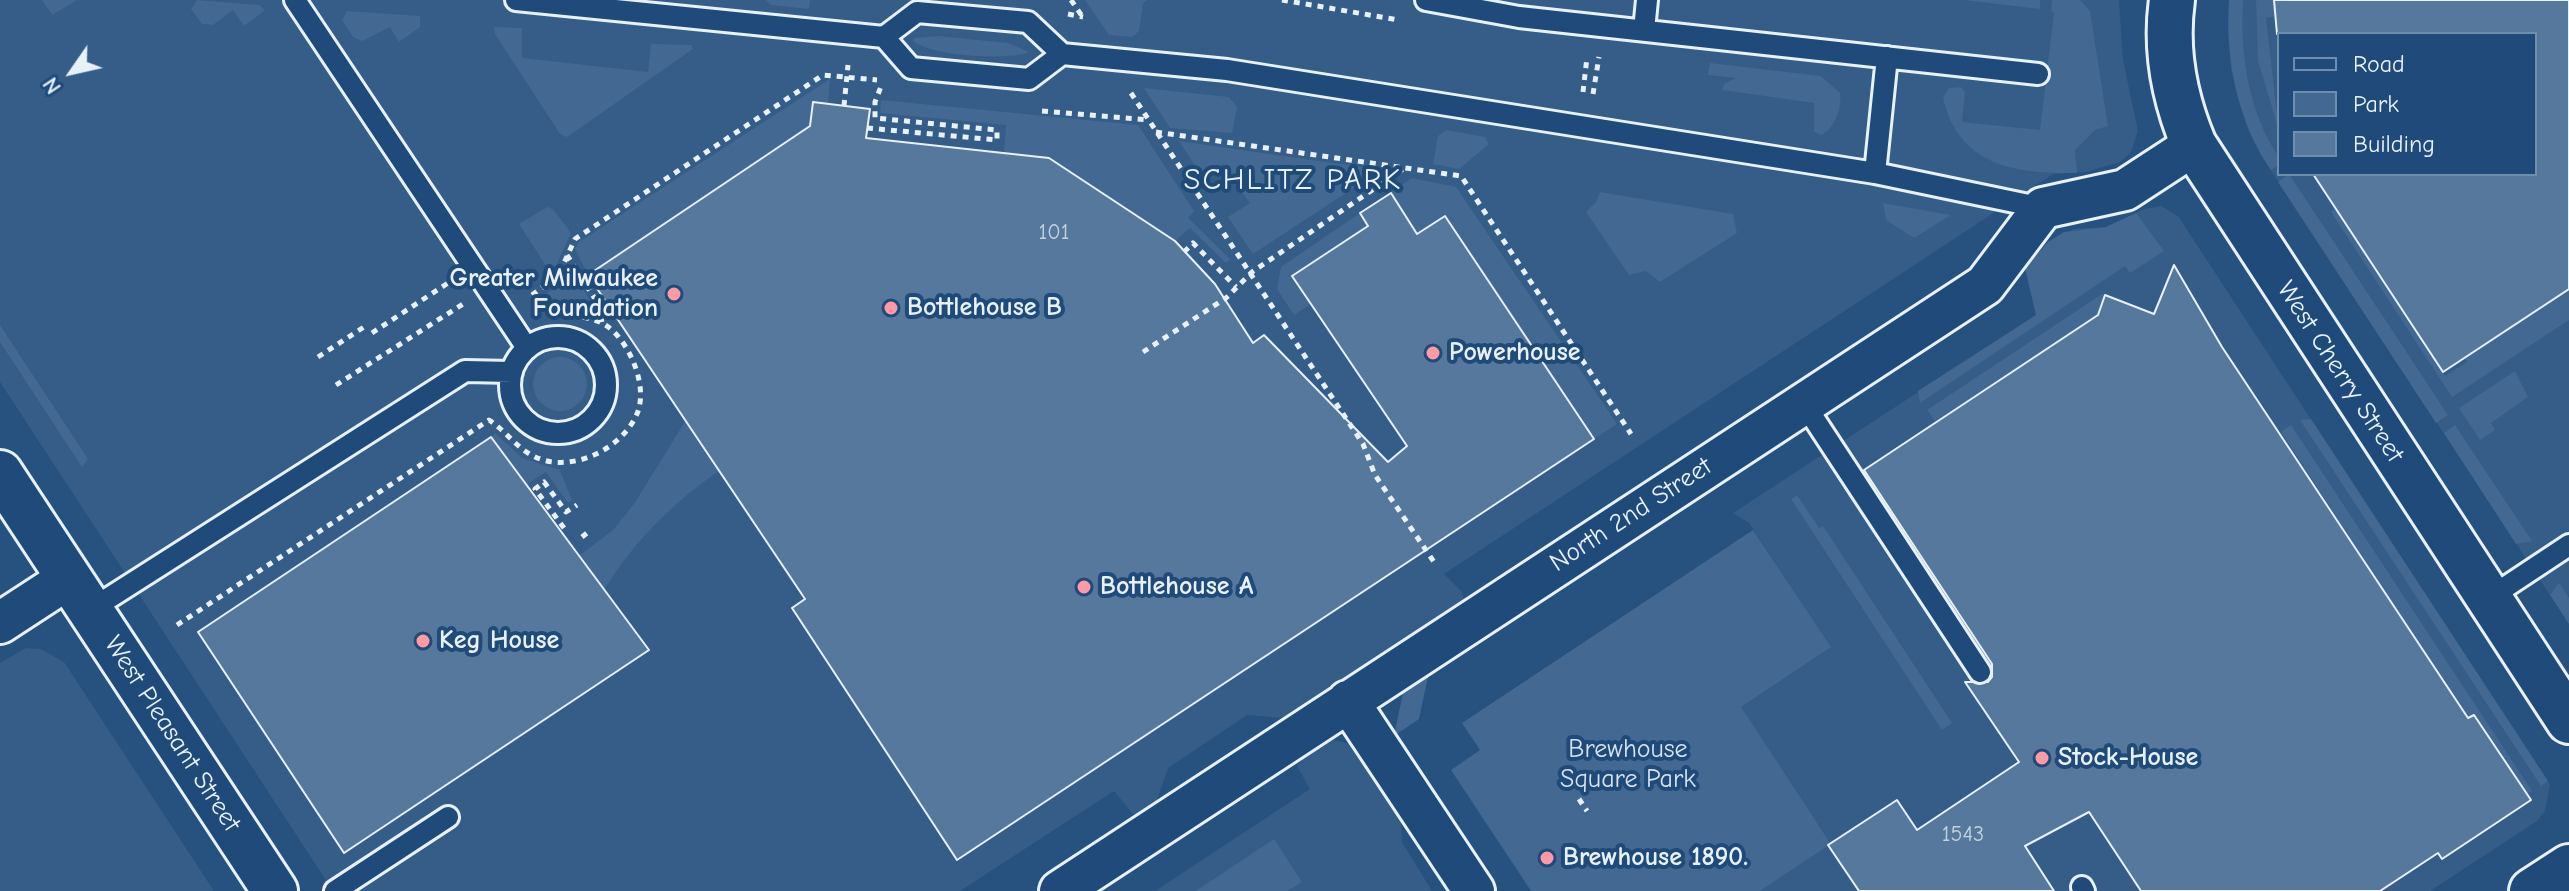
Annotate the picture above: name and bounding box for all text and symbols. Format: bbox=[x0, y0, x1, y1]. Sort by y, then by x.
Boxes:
north arrow bbox=[32, 32, 112, 112]
legend bbox=[2277, 32, 2537, 176]
text: Road bbox=[2353, 50, 2405, 78]
text: N bbox=[37, 72, 67, 99]
text: Park bbox=[2353, 90, 2399, 118]
text: Building bbox=[2353, 130, 2435, 158]
district label: SCHLITZ PARK bbox=[1184, 163, 1402, 199]
house number: 101 bbox=[1039, 220, 1069, 246]
place label: Greater Milwaukee Foundation bbox=[450, 263, 658, 324]
street label: West Cherry Street bbox=[2270, 276, 2410, 468]
marker: Greater Milwaukee Foundation bbox=[665, 285, 683, 303]
place label: Bottlehouse B bbox=[907, 292, 1062, 324]
marker: Bottlehouse B bbox=[882, 299, 900, 317]
place label: Powerhouse bbox=[1449, 337, 1581, 369]
marker: Powerhouse bbox=[1424, 344, 1442, 362]
street label: North 2nd Street bbox=[1544, 451, 1718, 579]
place label: Bottlehouse A bbox=[1100, 571, 1253, 603]
marker: Bottlehouse A bbox=[1075, 578, 1093, 596]
place label: Keg House bbox=[439, 625, 559, 657]
street label: West Pleasant Street bbox=[97, 630, 247, 838]
marker: Keg House bbox=[414, 632, 432, 650]
park label: Brewhouse Square Park bbox=[1560, 734, 1696, 796]
place label: Stock-House bbox=[2058, 742, 2198, 774]
marker: Stock-House bbox=[2033, 749, 2051, 767]
house number: 1543 bbox=[1942, 822, 1984, 848]
place label: Brewhouse 1890. bbox=[1563, 842, 1748, 874]
marker: Brewhouse 1890. bbox=[1538, 849, 1556, 867]

